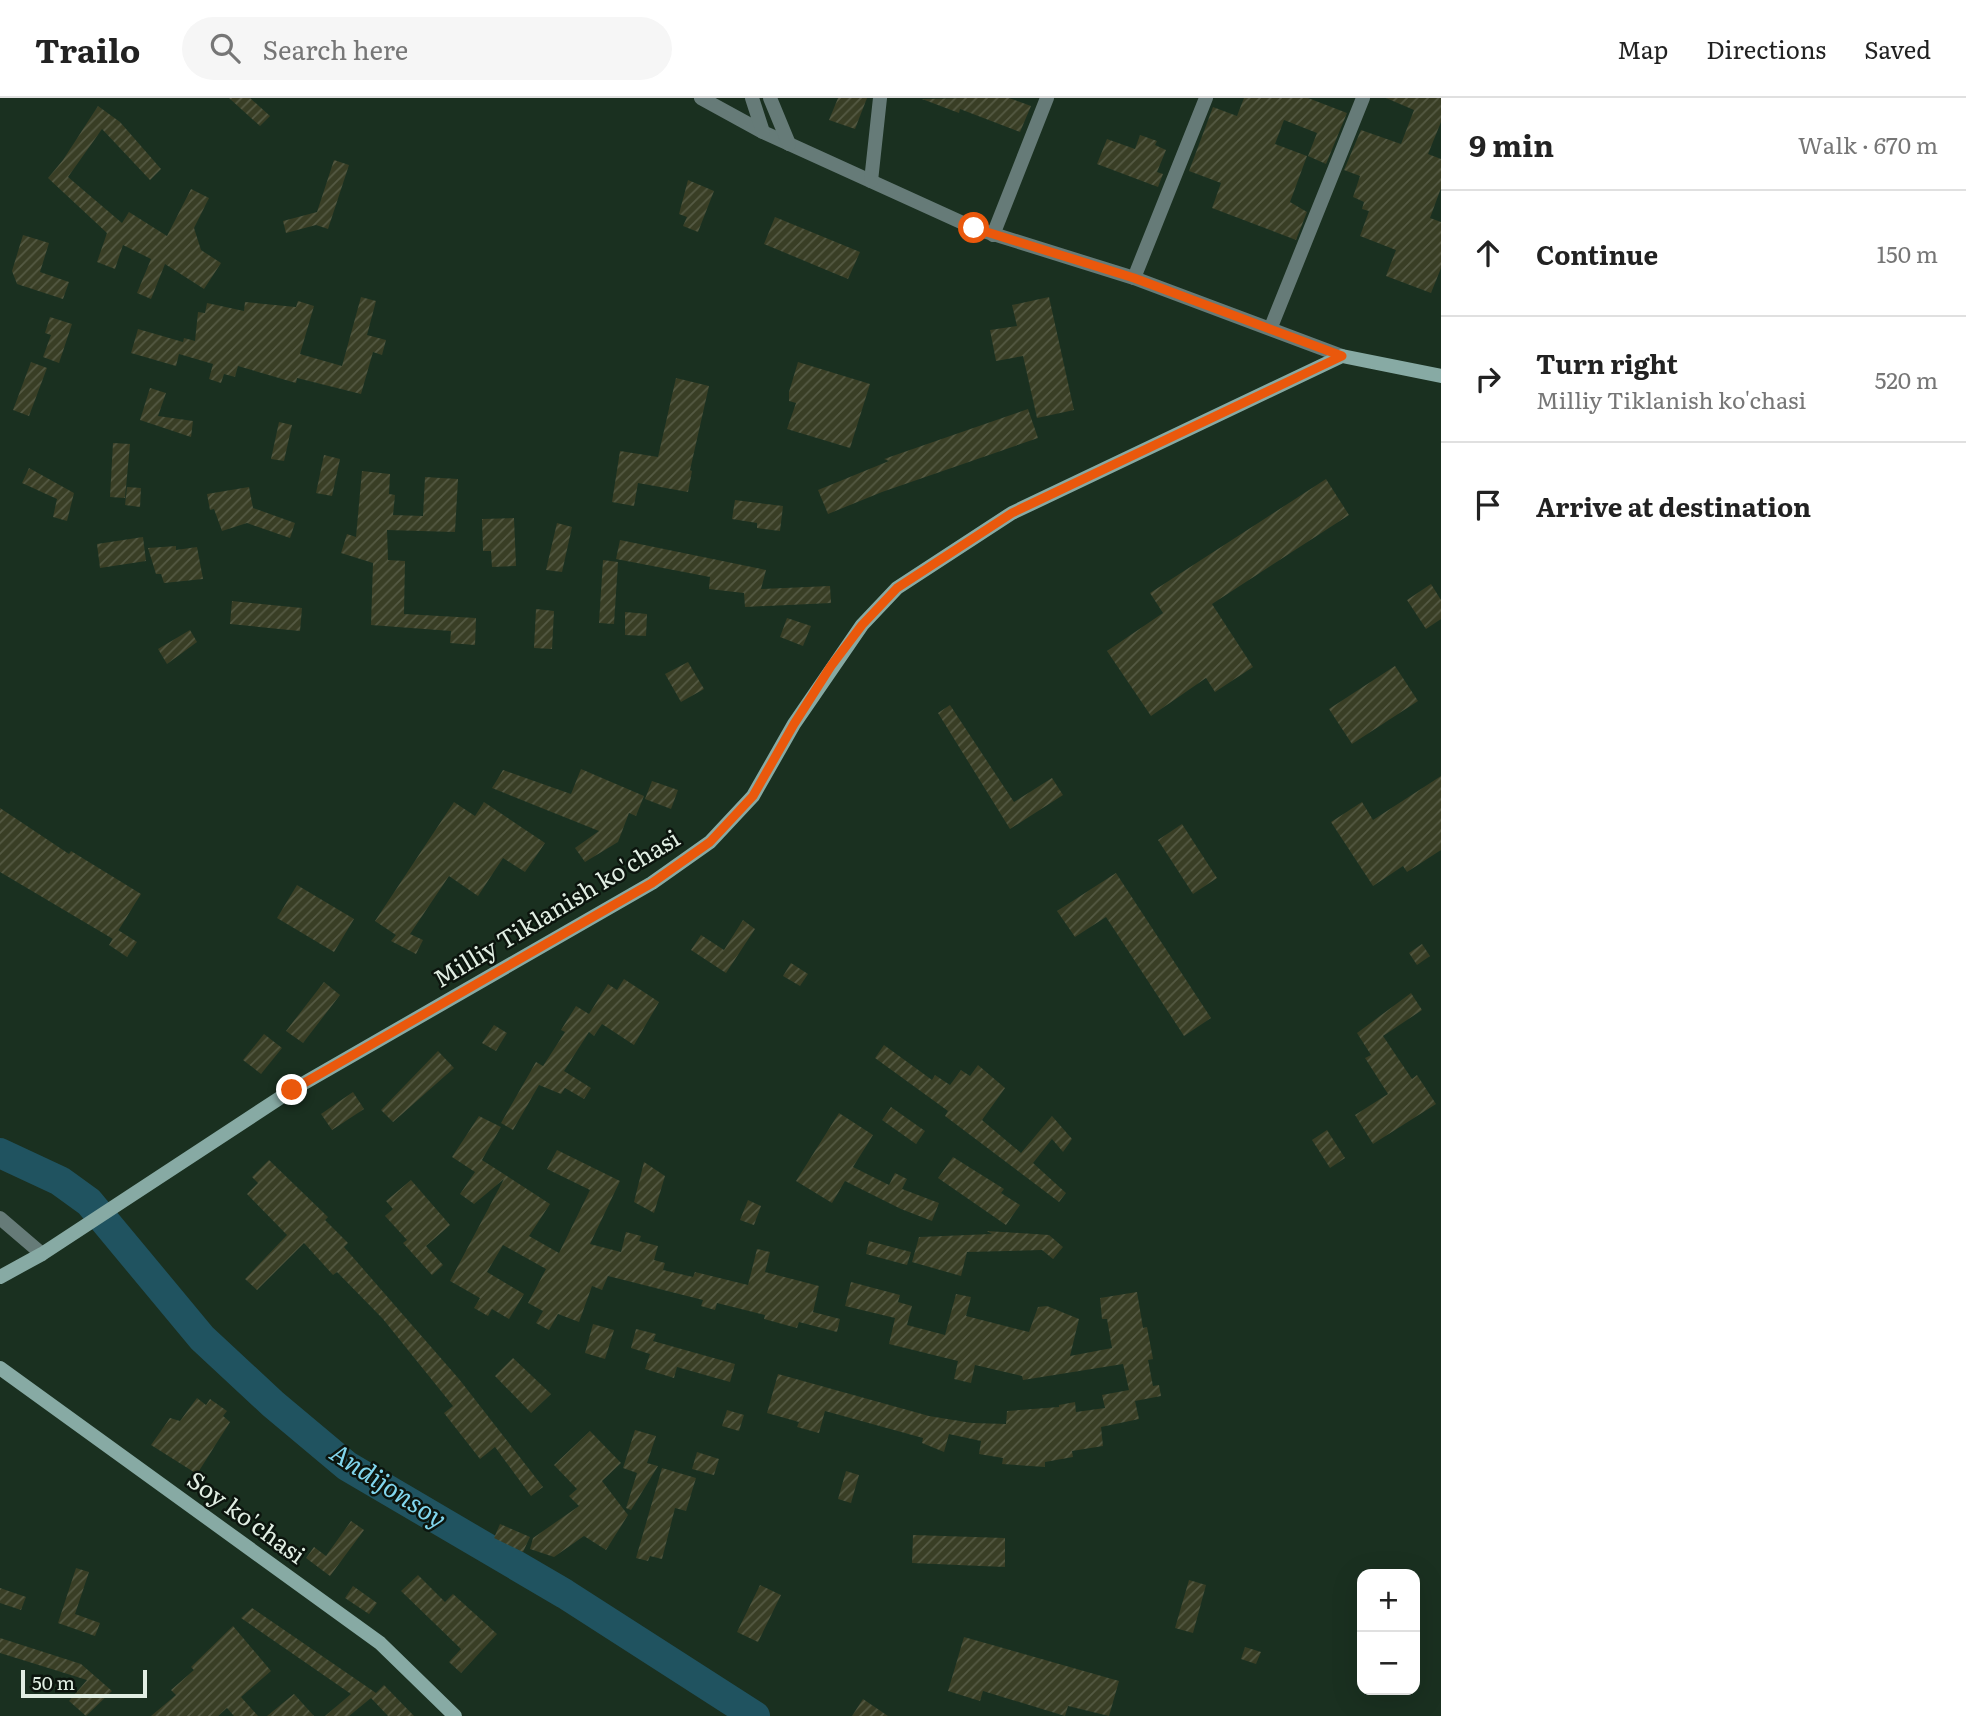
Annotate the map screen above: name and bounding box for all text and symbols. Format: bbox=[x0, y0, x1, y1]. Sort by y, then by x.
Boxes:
search box bbox=[182, 17, 672, 80]
text: Trailo bbox=[35, 24, 140, 73]
icon: search bbox=[206, 29, 244, 67]
text: Search here bbox=[262, 29, 408, 68]
text: Map bbox=[1617, 31, 1668, 66]
text: Directions bbox=[1706, 31, 1826, 66]
text: Saved bbox=[1864, 31, 1931, 66]
text: 9 min bbox=[1469, 122, 1554, 166]
text: Walk · 670 m bbox=[1798, 127, 1938, 161]
route start bbox=[958, 212, 989, 243]
icon: ahead bbox=[1469, 234, 1507, 272]
text: Continue bbox=[1536, 234, 1658, 273]
text: 150 m bbox=[1877, 236, 1938, 270]
text: Turn right bbox=[1536, 343, 1678, 382]
icon: right bbox=[1469, 360, 1507, 398]
text: 520 m bbox=[1875, 362, 1938, 396]
text: Milliy Tiklanish ko'chasi bbox=[1536, 382, 1806, 416]
icon: arrive bbox=[1469, 486, 1507, 524]
text: Arrive at destination bbox=[1536, 486, 1811, 525]
street label: Milliy Tiklanish ko'chasi bbox=[426, 819, 686, 994]
route end bbox=[276, 1074, 307, 1105]
water label: Andijonsoy bbox=[323, 1432, 455, 1536]
street label: Soy ko'chasi bbox=[181, 1461, 314, 1571]
map controls bbox=[1357, 1569, 1420, 1695]
button: + bbox=[1357, 1569, 1420, 1632]
button: − bbox=[1357, 1632, 1420, 1695]
scale bar bbox=[21, 1667, 147, 1699]
text: 50 m bbox=[32, 1668, 75, 1696]

